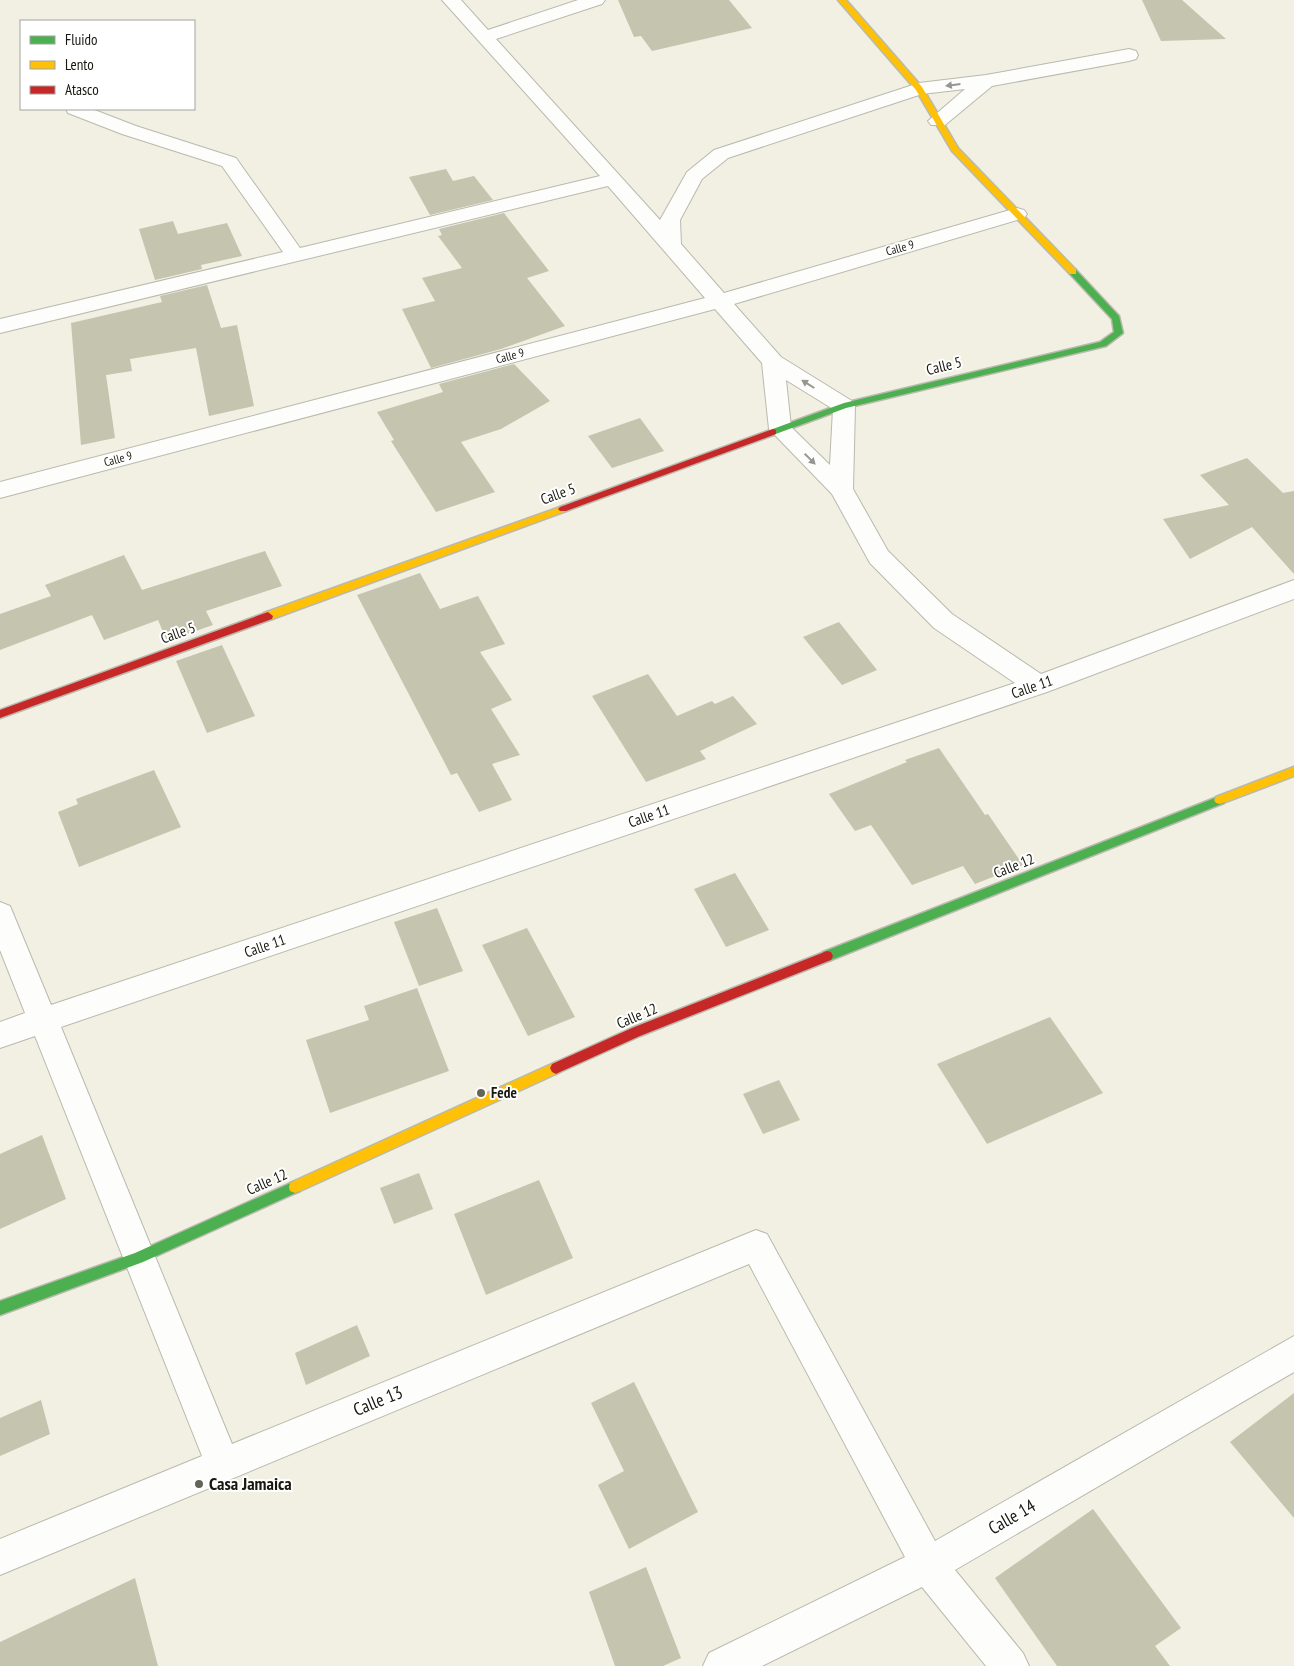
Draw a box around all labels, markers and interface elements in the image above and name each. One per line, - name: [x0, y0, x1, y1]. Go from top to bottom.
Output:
- legend: [20, 20, 195, 110]
- text: Fluido: [65, 30, 97, 49]
- text: Lento: [65, 55, 94, 74]
- text: Atasco: [65, 80, 99, 99]
- one-way arrow: [945, 81, 961, 89]
- street label: Calle 9: [884, 236, 916, 259]
- street label: Calle 9: [494, 345, 526, 366]
- street label: Calle 5: [924, 352, 964, 379]
- one-way arrow: [802, 379, 815, 388]
- street label: Calle 9: [102, 448, 134, 469]
- one-way arrow: [804, 453, 816, 465]
- street label: Calle 5: [538, 478, 578, 509]
- street label: Calle 5: [158, 617, 198, 648]
- street label: Calle 11: [1009, 671, 1055, 702]
- street label: Calle 11: [626, 800, 672, 831]
- street label: Calle 12: [991, 849, 1037, 882]
- street label: Calle 11: [242, 930, 288, 961]
- street label: Calle 12: [614, 998, 660, 1033]
- place label: Fede: [491, 1083, 517, 1102]
- marker: Fede: [475, 1087, 487, 1099]
- street label: Calle 12: [243, 1164, 290, 1199]
- street label: Calle 13: [350, 1380, 406, 1421]
- place label: Casa Jamaica: [209, 1472, 292, 1495]
- marker: Casa Jamaica: [193, 1478, 205, 1490]
- street label: Calle 14: [984, 1494, 1040, 1539]

